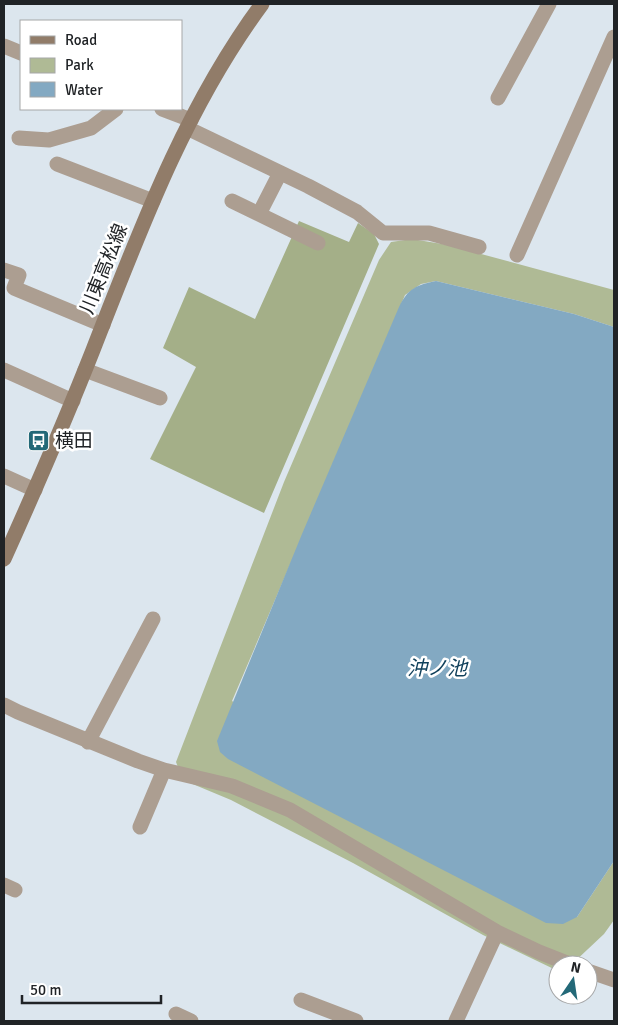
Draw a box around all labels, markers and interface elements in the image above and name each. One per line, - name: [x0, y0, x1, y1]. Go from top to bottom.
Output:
- legend: [20, 20, 182, 110]
- text: Road: [65, 31, 97, 49]
- text: Park: [65, 56, 94, 74]
- text: Water: [65, 81, 103, 99]
- street label: 川東高松線: [75, 220, 133, 318]
- bus stop icon: 横田: [27, 429, 51, 453]
- place label: 横田: [55, 429, 93, 453]
- water label: 沖ノ池: [407, 656, 469, 681]
- north arrow: [548, 955, 598, 1005]
- text: N: [569, 958, 582, 977]
- scale bar: [22, 972, 161, 1004]
- text: 50 m: [30, 981, 61, 999]

